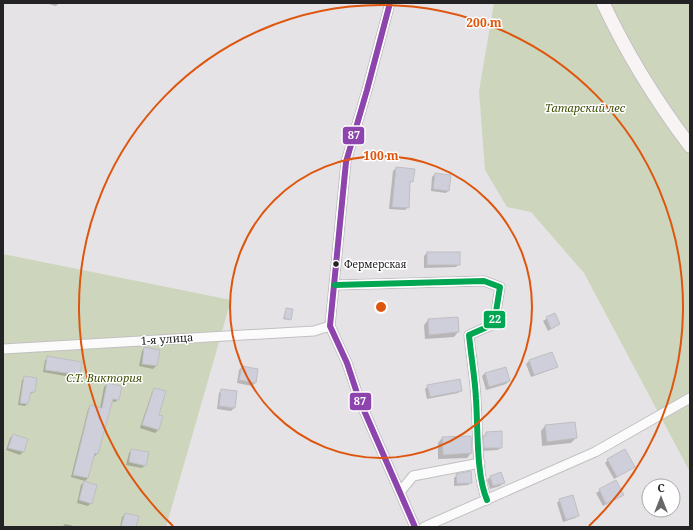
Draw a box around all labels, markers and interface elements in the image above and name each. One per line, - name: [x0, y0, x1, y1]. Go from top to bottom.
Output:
- text: 200 m: [466, 14, 502, 31]
- park label: Татарский лес: [545, 100, 626, 115]
- line badge: 87: [342, 126, 365, 145]
- text: 87: [348, 127, 360, 142]
- text: 100 m: [363, 147, 399, 164]
- place label: Фермерская: [344, 257, 407, 271]
- marker: Фермерская: [331, 259, 341, 269]
- centre of rings: [374, 300, 388, 314]
- line badge: 22: [483, 310, 506, 329]
- text: 22: [489, 311, 501, 326]
- street label: 1-я улица: [140, 329, 194, 348]
- park label: С.Т. Виктория: [66, 370, 143, 385]
- line badge: 87: [349, 392, 372, 411]
- text: 87: [354, 393, 366, 408]
- north arrow: [641, 478, 681, 518]
- text: С: [657, 480, 665, 495]

